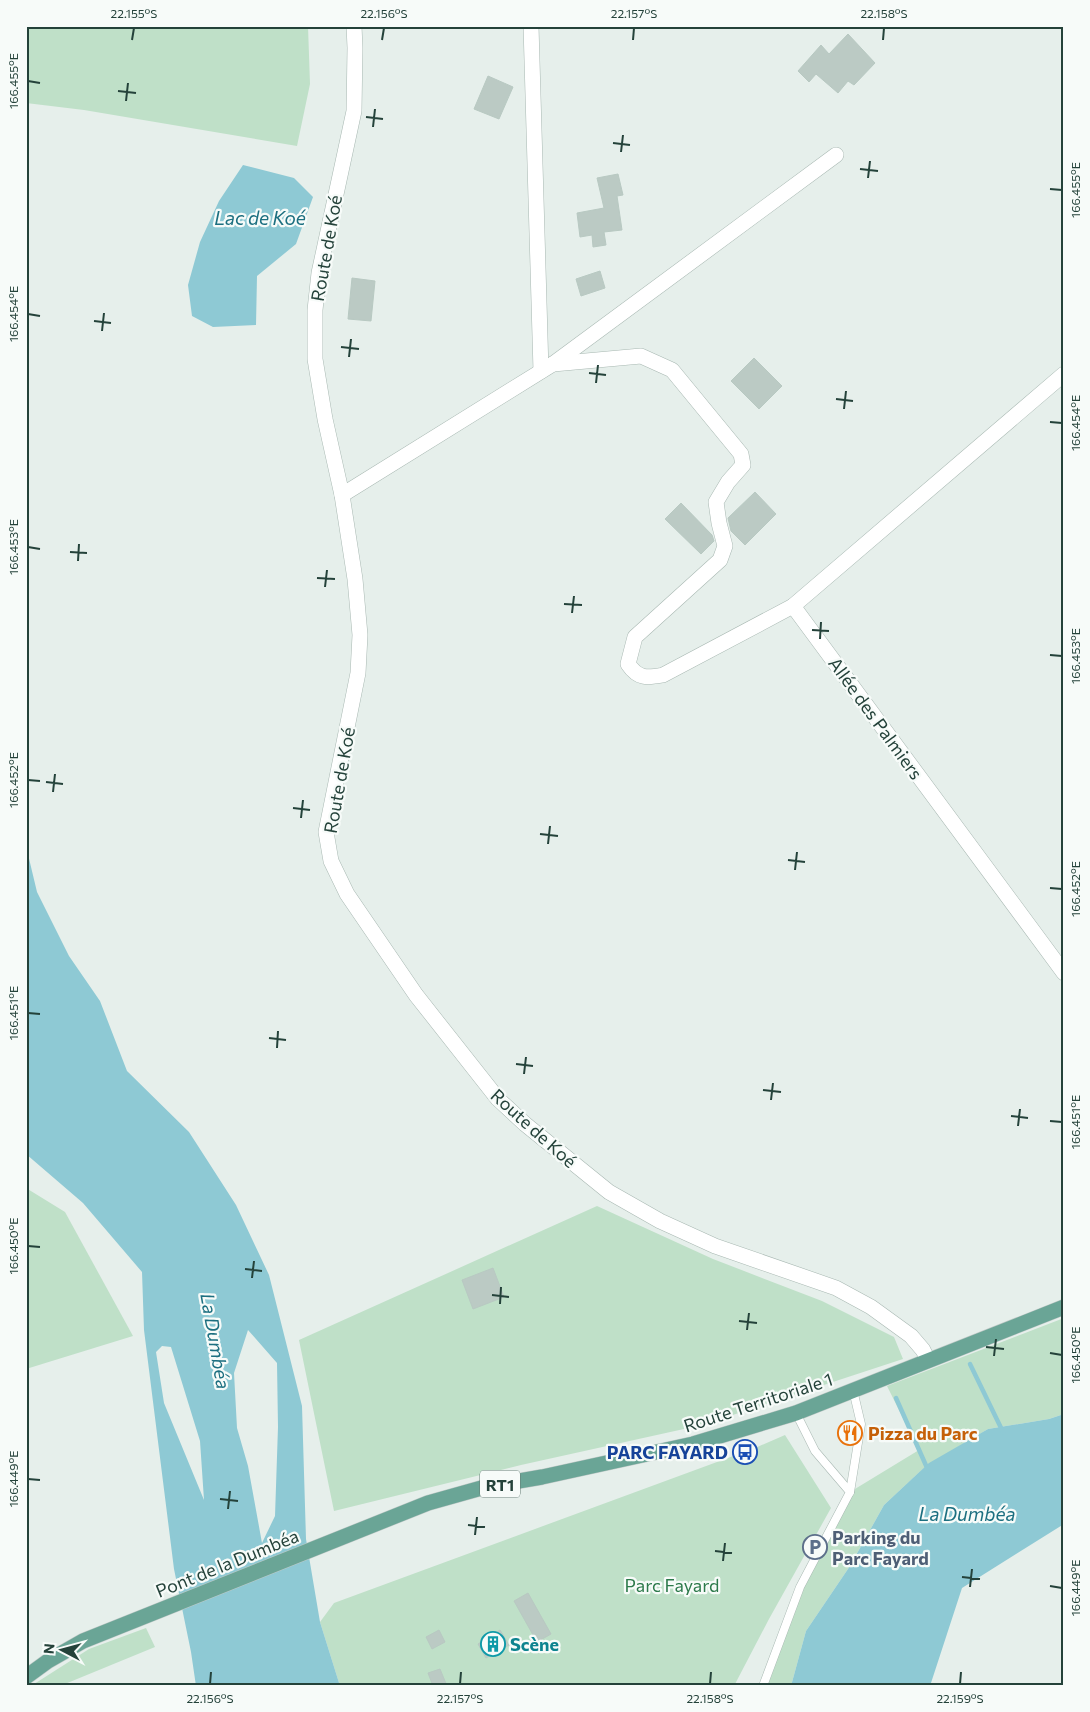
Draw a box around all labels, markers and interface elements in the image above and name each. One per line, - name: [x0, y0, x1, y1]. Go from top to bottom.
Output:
- text: 22.155°S: [111, 6, 157, 20]
- text: 22.156°S: [360, 6, 408, 20]
- text: 22.157°S: [611, 6, 657, 20]
- text: 22.158°S: [860, 6, 908, 20]
- text: 166.455°E: [6, 53, 20, 109]
- text: 166.455°E: [1068, 162, 1082, 218]
- street label: Route de Koé: [306, 193, 346, 303]
- water label: Lac de Koé: [214, 206, 307, 229]
- text: 166.454°E: [6, 286, 20, 342]
- text: 166.454°E: [1068, 395, 1082, 451]
- text: 166.453°E: [6, 519, 20, 575]
- text: 166.453°E: [1068, 628, 1082, 684]
- street label: Allée des Palmiers: [824, 653, 928, 783]
- street label: Route de Koé: [319, 725, 359, 835]
- text: 166.452°E: [6, 752, 20, 808]
- text: 166.452°E: [1068, 861, 1082, 917]
- text: 166.451°E: [6, 986, 20, 1040]
- street label: Route de Koé: [487, 1084, 581, 1172]
- text: 166.451°E: [1068, 1095, 1082, 1149]
- text: 166.450°E: [6, 1218, 20, 1274]
- water label: La Dumbéa: [196, 1291, 236, 1391]
- text: 166.450°E: [1068, 1327, 1082, 1383]
- street label: Route Territoriale 1: [681, 1368, 835, 1436]
- restaurant icon: Pizza du Parc: [837, 1420, 863, 1446]
- place label: Pizza du Parc: [868, 1422, 978, 1444]
- bus stop icon: PARC FAYARD: [732, 1439, 758, 1465]
- place label: PARC FAYARD: [607, 1441, 728, 1463]
- text: 166.449°E: [6, 1451, 20, 1507]
- road number: RT1: [480, 1470, 520, 1498]
- water label: La Dumbéa: [919, 1502, 1015, 1525]
- street label: Pont de la Dumbéa: [152, 1524, 302, 1602]
- place label: Parking du Parc Fayard: [832, 1526, 929, 1569]
- parking icon: Parking du Parc Fayard: [802, 1534, 828, 1560]
- text: 166.449°E: [1068, 1560, 1082, 1616]
- park label: Parc Fayard: [625, 1574, 719, 1596]
- north arrow: [38, 1624, 88, 1674]
- building icon: Scène: [480, 1631, 506, 1657]
- place label: Scène: [510, 1633, 559, 1655]
- text: N: [40, 1642, 58, 1655]
- text: 22.156°S: [186, 1691, 234, 1705]
- text: 22.157°S: [437, 1691, 483, 1705]
- text: 22.158°S: [686, 1691, 734, 1705]
- text: 22.159°S: [936, 1691, 984, 1705]

